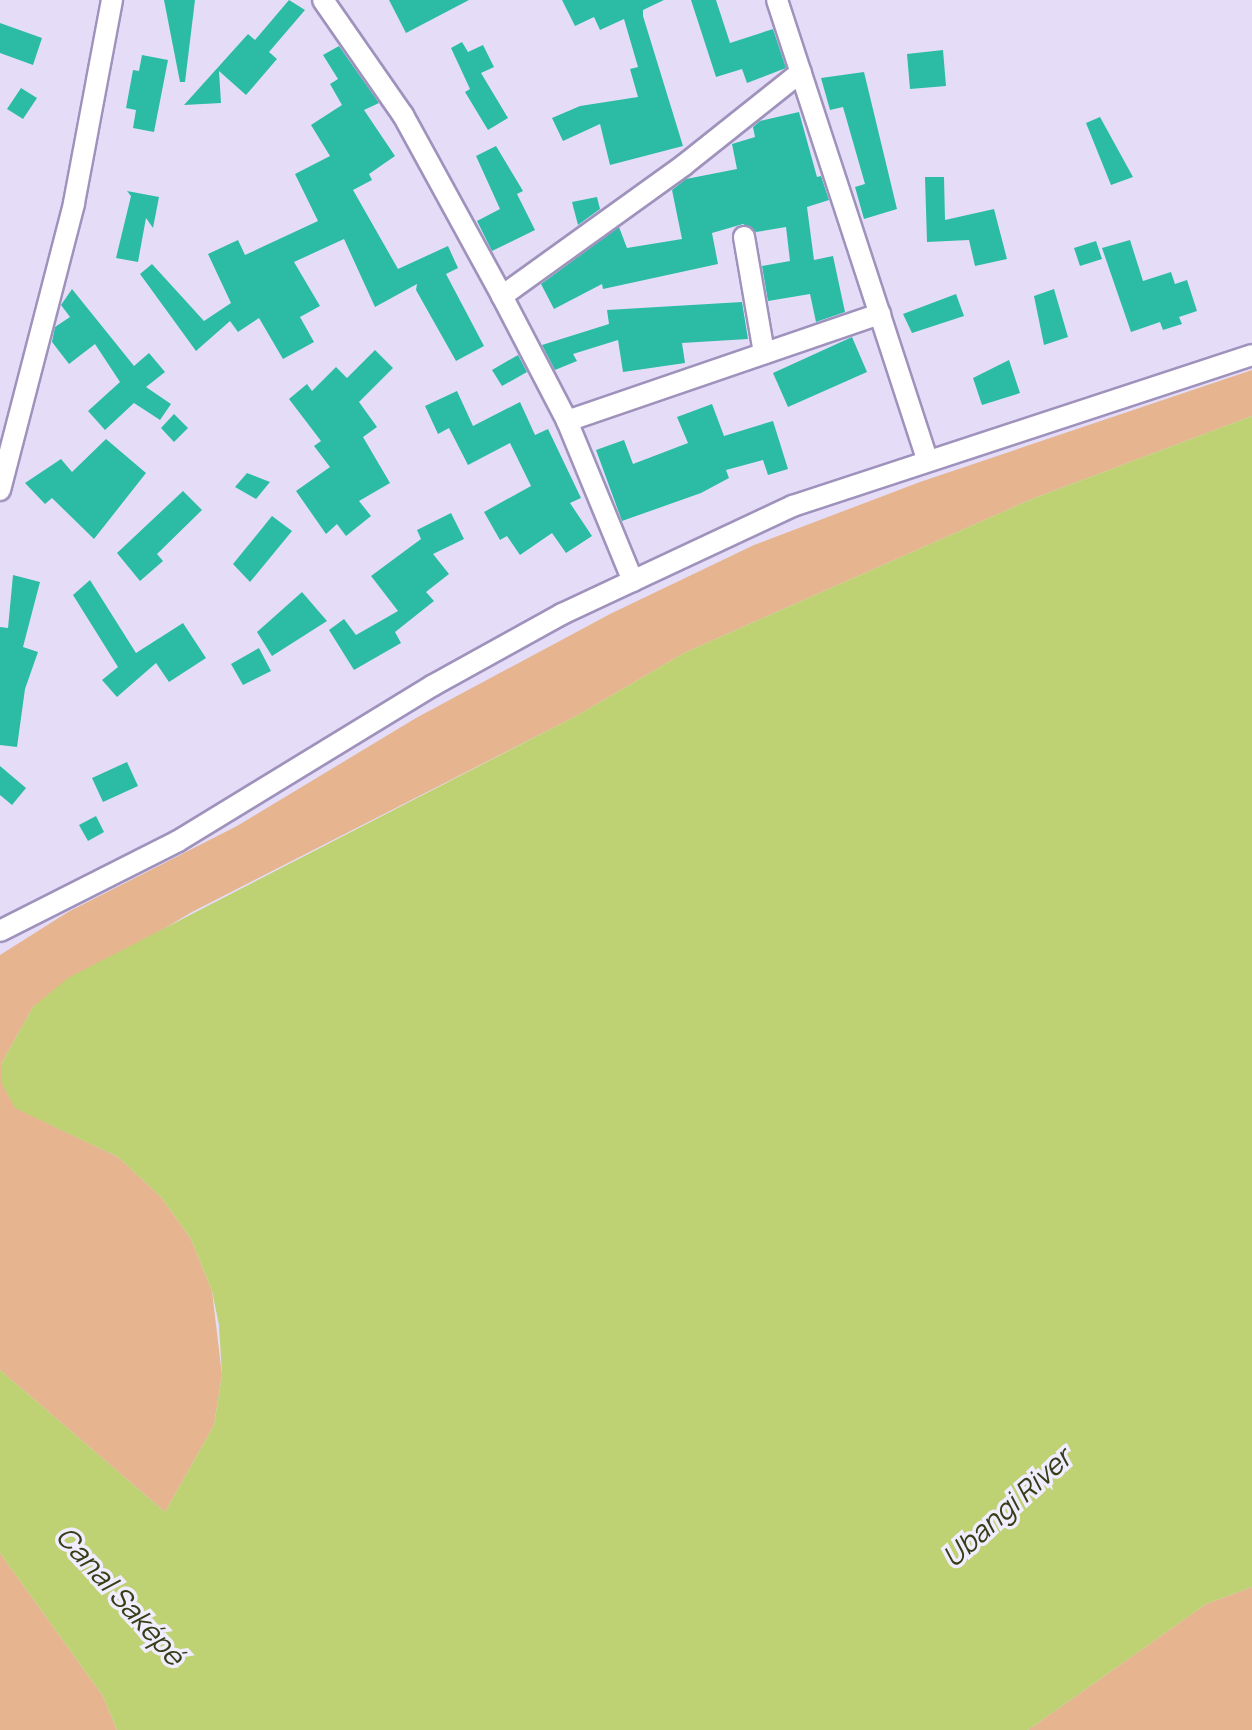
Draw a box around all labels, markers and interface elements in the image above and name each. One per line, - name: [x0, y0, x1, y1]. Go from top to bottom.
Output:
- water label: Ubangi River: [935, 1441, 1077, 1573]
- water label: Canal Saképé: [50, 1519, 192, 1671]

